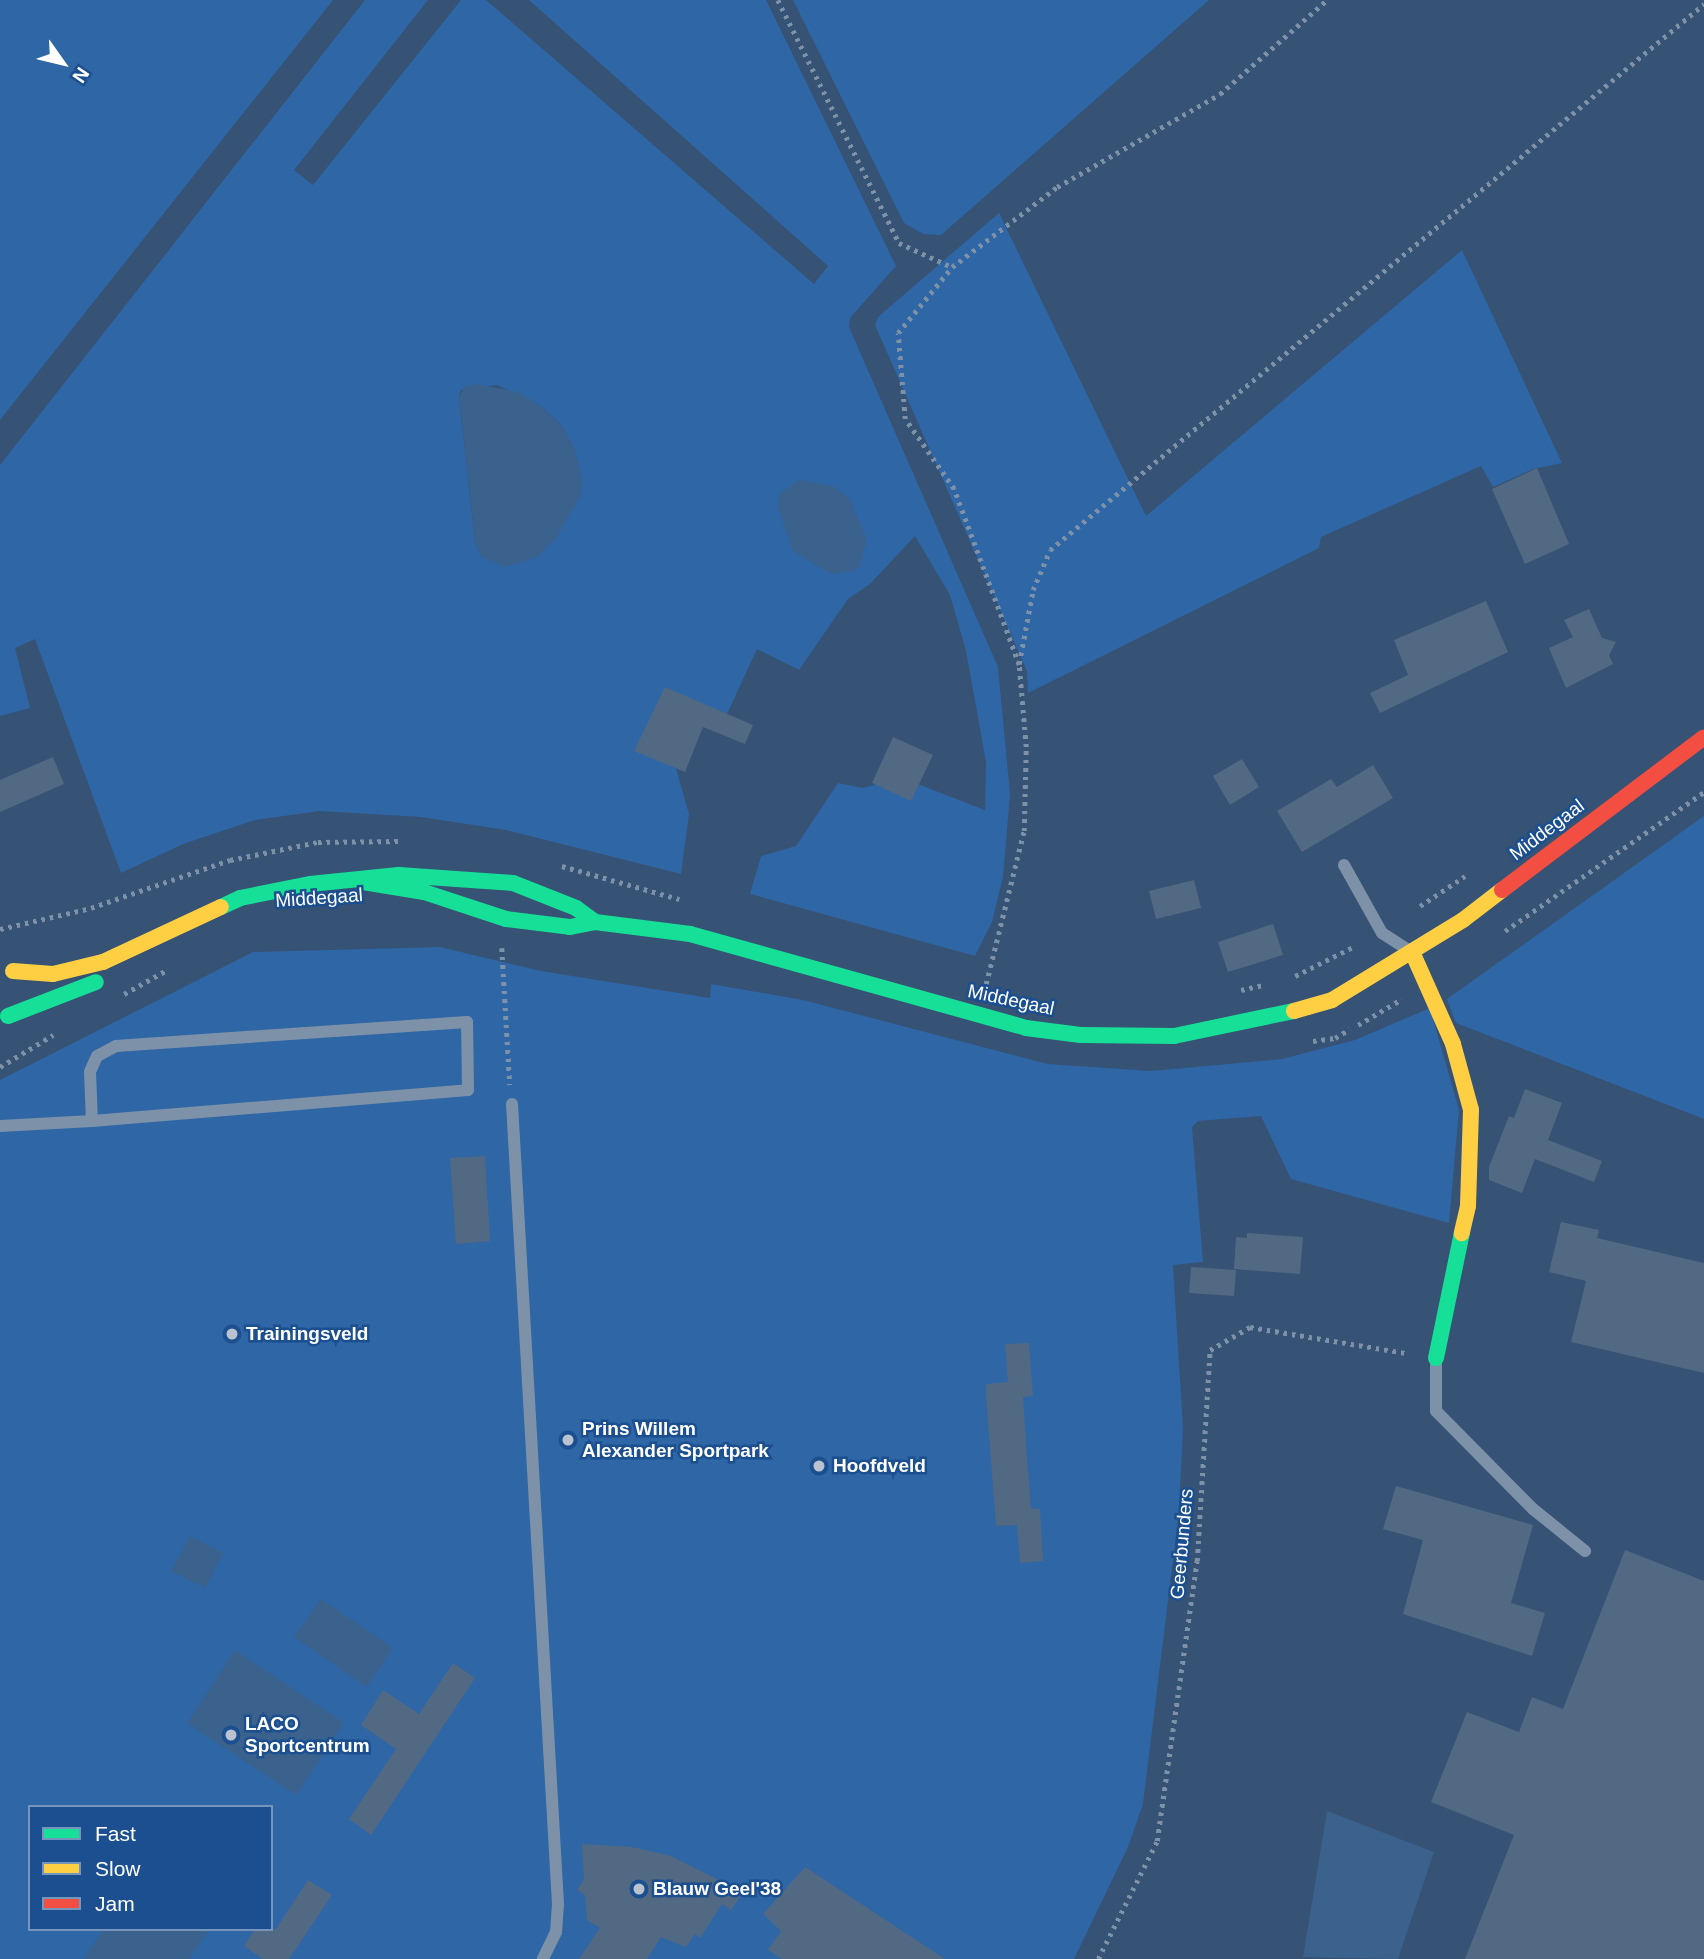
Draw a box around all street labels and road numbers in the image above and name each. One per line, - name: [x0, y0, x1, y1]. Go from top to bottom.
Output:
- street label: Middegaal: [1505, 795, 1589, 865]
- street label: Middegaal: [274, 884, 364, 912]
- street label: Middegaal: [966, 980, 1056, 1020]
- street label: Geerbunders: [1166, 1488, 1198, 1600]

